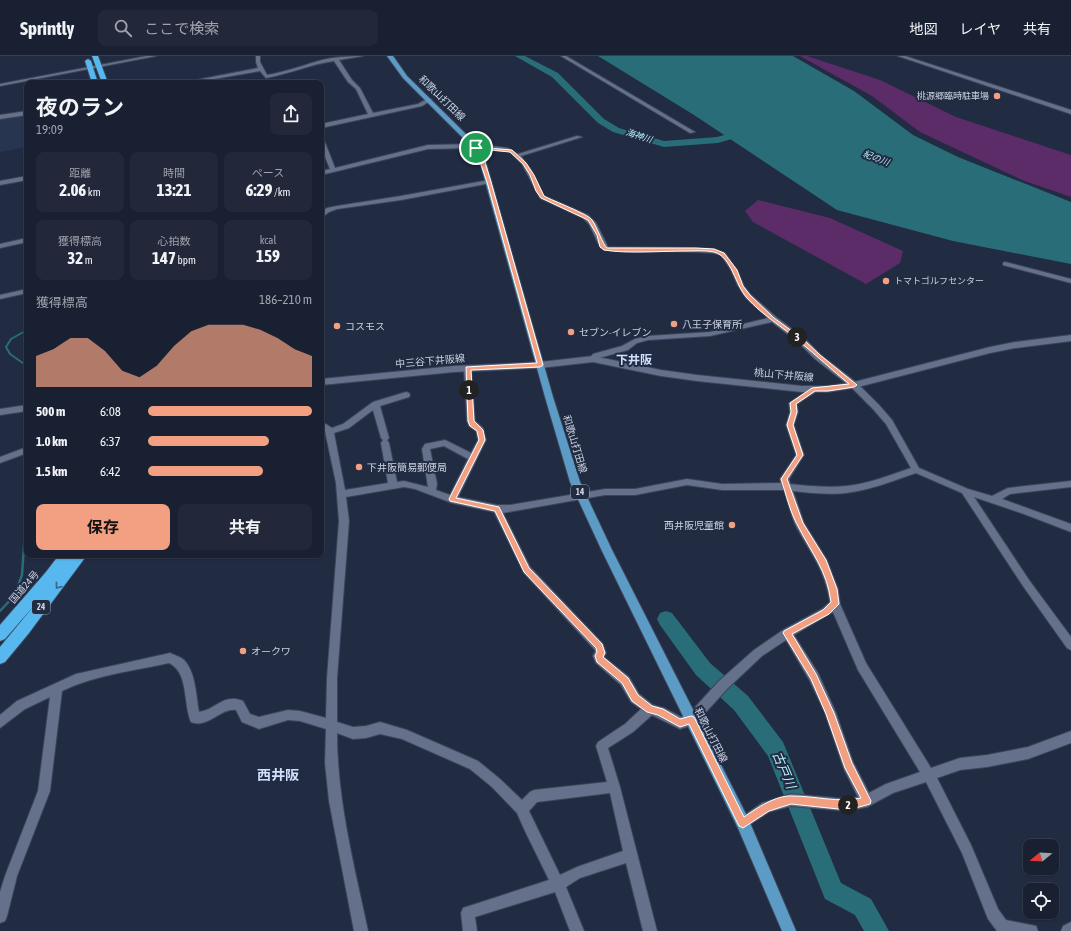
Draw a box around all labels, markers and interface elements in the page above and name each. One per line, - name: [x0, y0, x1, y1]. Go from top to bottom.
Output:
- search box: [98, 10, 378, 46]
- text: Sprintly: [20, 17, 74, 39]
- icon: search: [112, 17, 134, 39]
- text: ここで検索: [144, 20, 219, 37]
- text: 地図: [909, 21, 937, 37]
- text: レイヤ: [959, 21, 1001, 37]
- text: 共有: [1023, 21, 1051, 37]
- street label: 和歌山打田線: [417, 73, 467, 123]
- place label: 桃源郷臨時駐車場: [917, 91, 989, 101]
- marker: 桃源郷臨時駐車場: [992, 91, 1002, 101]
- button: share: [270, 93, 312, 135]
- text: 夜のラン: [36, 94, 124, 120]
- text: 19:09: [36, 122, 63, 137]
- water label: 海神川: [625, 127, 654, 145]
- pin: [459, 131, 493, 165]
- icon: arrive: [465, 137, 487, 159]
- water label: 紀の川: [862, 148, 891, 168]
- text: 距離: [69, 167, 91, 179]
- text: 時間: [163, 167, 185, 179]
- text: ペース: [252, 167, 284, 179]
- text: 2.06: [59, 180, 86, 200]
- text: 13:21: [157, 180, 192, 200]
- text: 6:29: [246, 180, 273, 200]
- text: km: [86, 186, 101, 198]
- text: /km: [273, 186, 291, 198]
- text: kcal: [260, 234, 276, 246]
- text: 獲得標高: [58, 235, 102, 247]
- text: 心拍数: [158, 235, 191, 247]
- text: 159: [256, 246, 280, 266]
- text: 32: [67, 248, 83, 268]
- text: 147: [152, 248, 176, 268]
- text: m: [83, 254, 93, 266]
- text: bpm: [176, 254, 196, 266]
- marker: トマトゴルフセンター: [881, 276, 891, 286]
- place label: トマトゴルフセンター: [894, 276, 984, 286]
- text: 186–210 m: [259, 292, 312, 307]
- text: 獲得標高: [36, 295, 88, 310]
- marker: 八王子保育所: [669, 319, 679, 329]
- place label: 八王子保育所: [682, 319, 742, 330]
- marker: コスモス: [332, 321, 342, 331]
- place label: コスモス: [345, 321, 385, 332]
- marker: セブン-イレブン: [566, 327, 576, 337]
- place label: セブン-イレブン: [579, 327, 652, 338]
- pin: 3: [787, 327, 807, 347]
- text: 3: [794, 331, 800, 343]
- street label: 中三谷下井阪線: [395, 352, 465, 370]
- district label: 下井阪: [616, 353, 652, 367]
- street label: 桃山下井阪線: [754, 367, 814, 383]
- pin: 1: [459, 380, 479, 400]
- text: 1: [466, 384, 472, 396]
- text: 500 m: [36, 404, 65, 419]
- text: 6:08: [100, 404, 121, 419]
- street label: 和歌山打田線: [561, 414, 589, 474]
- text: 1.0 km: [36, 434, 67, 449]
- text: 6:37: [100, 434, 121, 449]
- marker: 下井阪簡易郵便局: [354, 462, 364, 472]
- place label: 下井阪簡易郵便局: [367, 462, 447, 473]
- text: 1.5 km: [36, 464, 67, 479]
- text: 6:42: [100, 464, 121, 479]
- road number: 14: [571, 485, 589, 499]
- button: 保存: [36, 504, 170, 550]
- button: 共有: [178, 504, 312, 550]
- place label: 西井阪児童館: [664, 520, 724, 531]
- marker: 西井阪児童館: [727, 520, 737, 530]
- street label: 国道24号: [7, 568, 41, 606]
- one-way arrow: [55, 582, 62, 589]
- road number: 24: [32, 600, 50, 614]
- marker: オークワ: [238, 646, 248, 656]
- place label: オークワ: [251, 646, 291, 657]
- street label: 和歌山打田線: [692, 706, 730, 764]
- water label: 古戸川: [769, 749, 799, 793]
- district label: 西井阪: [257, 767, 299, 783]
- pin: 2: [838, 795, 858, 815]
- text: 2: [845, 799, 851, 811]
- north arrow: [1023, 839, 1059, 875]
- map controls: [1023, 839, 1059, 919]
- button: locate: [1023, 883, 1059, 919]

